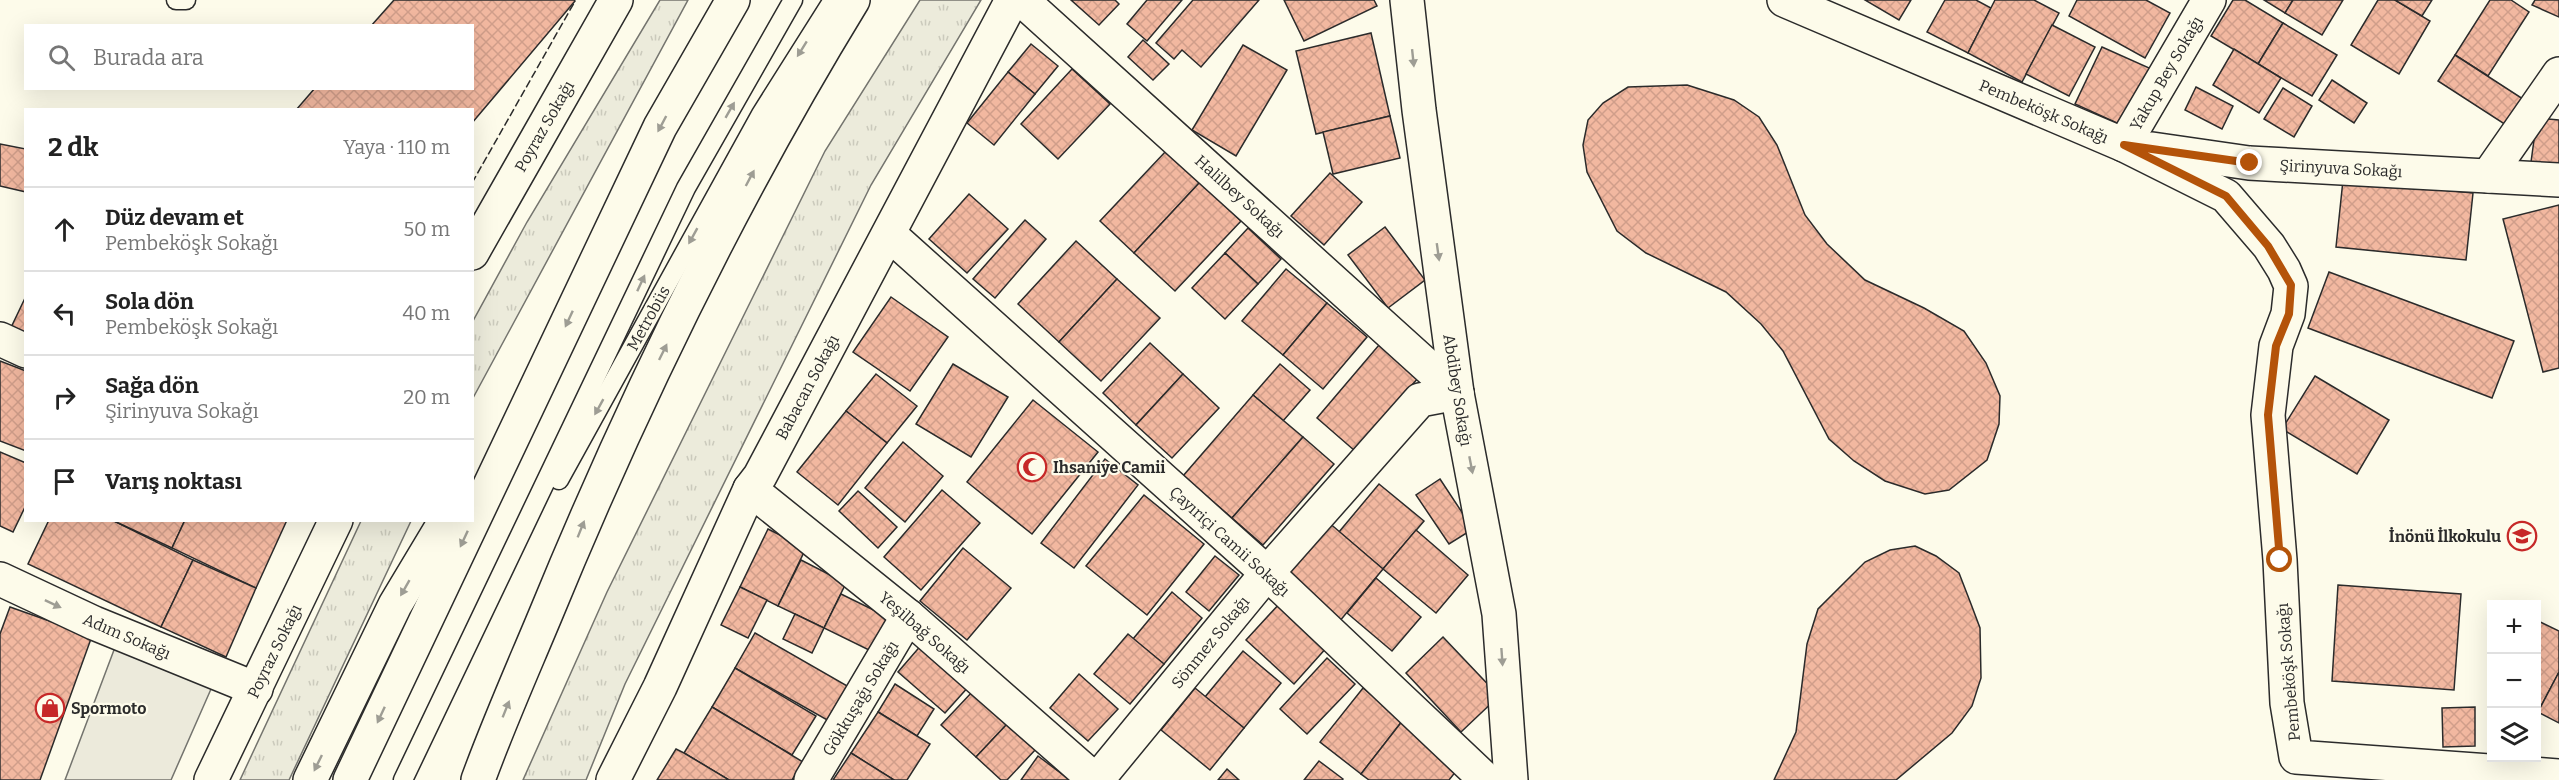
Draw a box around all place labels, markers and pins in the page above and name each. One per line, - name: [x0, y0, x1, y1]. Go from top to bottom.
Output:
- mosque icon: Ihsaniye Camii: [1016, 451, 1048, 483]
- place label: Ihsaniye Camii: [1053, 458, 1165, 477]
- school or university icon: İnönü İlkokulu: [2506, 520, 2538, 552]
- place label: İnönü İlkokulu: [2389, 527, 2501, 546]
- shop icon: Spormoto: [34, 692, 66, 724]
- place label: Spormoto: [71, 699, 146, 718]

